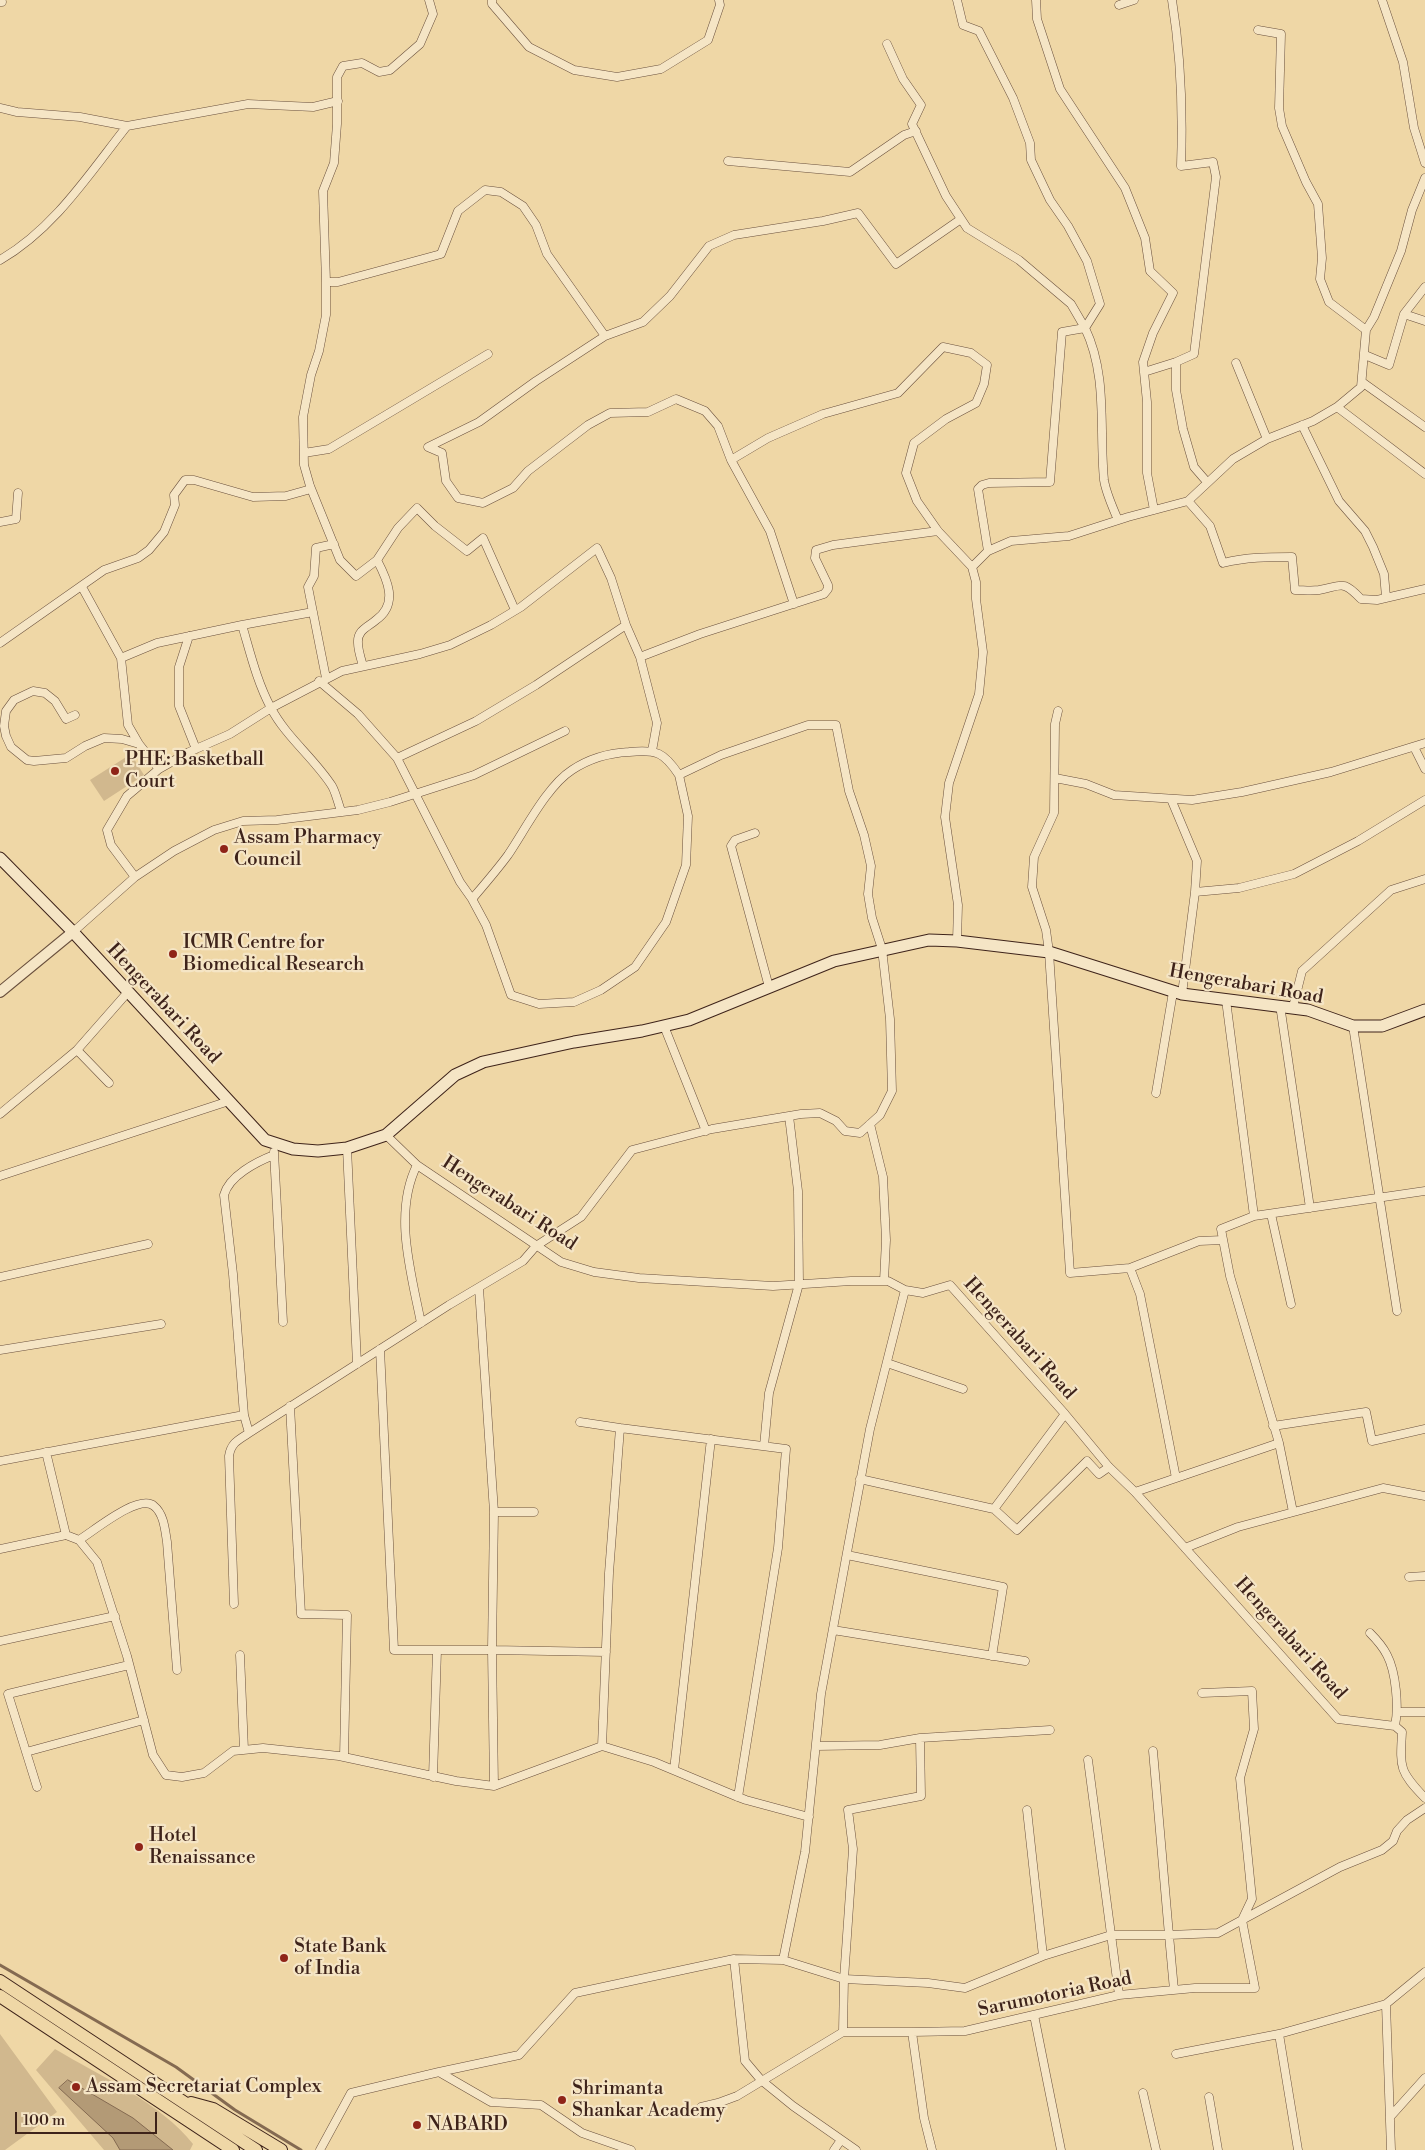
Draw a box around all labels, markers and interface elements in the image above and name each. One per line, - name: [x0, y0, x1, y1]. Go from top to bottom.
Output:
- place label: PHE: Basketball Court: [125, 749, 264, 793]
- marker: PHE: Basketball Court: [109, 765, 121, 777]
- place label: Assam Pharmacy Council: [234, 827, 381, 871]
- marker: Assam Pharmacy Council: [218, 843, 230, 855]
- place label: ICMR Centre for Biomedical Research: [183, 932, 364, 976]
- street label: Hengerabari Road: [101, 939, 225, 1069]
- marker: ICMR Centre for Biomedical Research: [167, 948, 179, 960]
- street label: Hengerabari Road: [1167, 960, 1325, 1010]
- street label: Hengerabari Road: [437, 1152, 581, 1256]
- street label: Hengerabari Road: [958, 1273, 1080, 1405]
- street label: Hengerabari Road: [1229, 1573, 1351, 1705]
- place label: Hotel Renaissance: [149, 1825, 256, 1869]
- marker: Hotel Renaissance: [133, 1841, 145, 1853]
- place label: State Bank of India: [294, 1936, 386, 1980]
- marker: State Bank of India: [278, 1952, 290, 1964]
- street label: Sarumotoria Road: [976, 1968, 1134, 2022]
- place label: Assam Secretariat Complex: [86, 2076, 321, 2098]
- place label: Shrimanta Shankar Academy: [572, 2078, 725, 2122]
- marker: Assam Secretariat Complex: [70, 2081, 82, 2093]
- marker: Shrimanta Shankar Academy: [556, 2094, 568, 2106]
- scale bar: [18, 2102, 160, 2134]
- text: 100 m: [23, 2111, 65, 2130]
- place label: NABARD: [427, 2114, 508, 2136]
- marker: NABARD: [411, 2119, 423, 2131]

